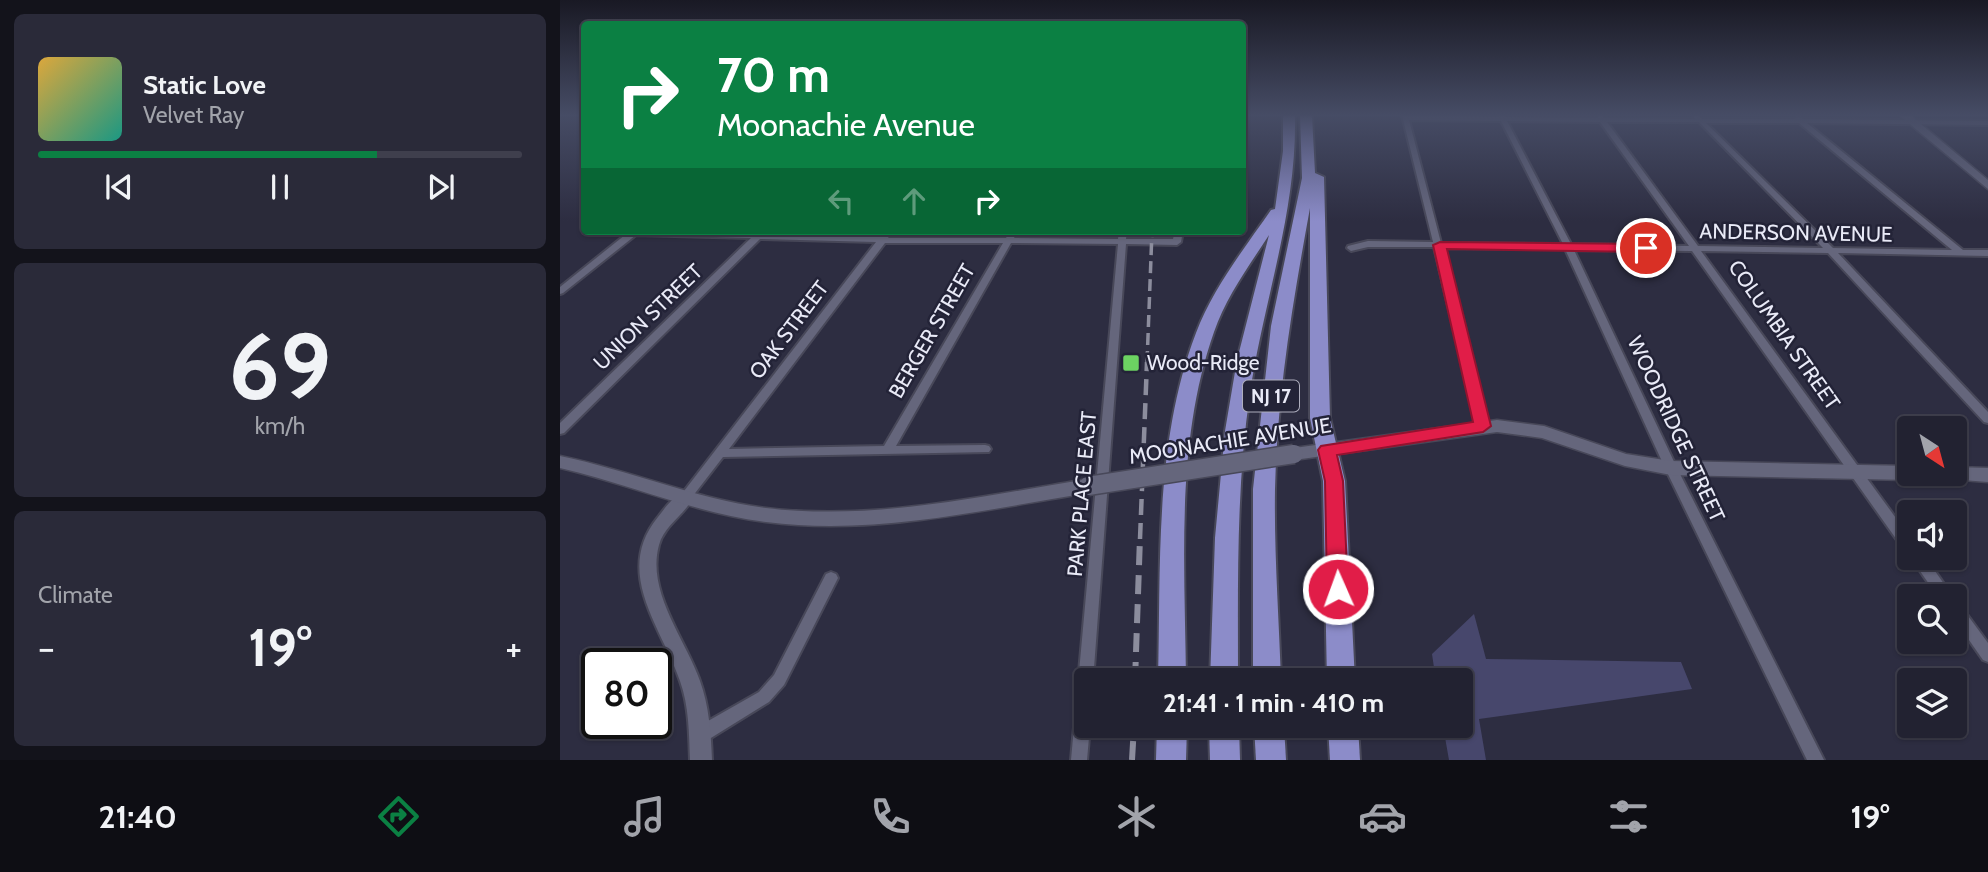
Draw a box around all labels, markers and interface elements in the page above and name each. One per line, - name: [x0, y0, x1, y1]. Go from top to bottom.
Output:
- text: 70 m: [717, 45, 830, 104]
- icon: right: [602, 49, 693, 140]
- text: Static Love: [143, 69, 266, 101]
- text: Velvet Ray: [143, 101, 244, 129]
- text: Moonachie Avenue: [717, 105, 975, 144]
- icon: previous: [100, 168, 138, 206]
- icon: pause: [261, 168, 299, 206]
- icon: next: [422, 168, 460, 206]
- icon: left: [822, 182, 860, 220]
- icon: ahead: [895, 182, 933, 220]
- icon: right: [968, 182, 1006, 220]
- pin: [1616, 218, 1676, 278]
- street label: ANDERSON AVENUE: [1699, 218, 1893, 247]
- icon: arrive: [1627, 229, 1665, 267]
- street label: COLUMBIA STREET: [1723, 255, 1845, 414]
- street label: UNION STREET: [588, 258, 707, 375]
- street label: BERGER STREET: [883, 259, 980, 402]
- street label: OAK STREET: [744, 276, 834, 384]
- text: 69: [229, 311, 331, 422]
- street label: WOODRIDGE STREET: [1623, 332, 1730, 525]
- place label: Wood-Ridge: [1147, 350, 1260, 375]
- marker: Wood-Ridge: [1121, 353, 1141, 373]
- road number: NJ 17: [1243, 380, 1299, 412]
- street label: PARK PLACE EAST: [1062, 410, 1101, 578]
- text: km/h: [255, 412, 305, 440]
- street label: MOONACHIE AVENUE: [1127, 412, 1333, 469]
- north arrow: [1897, 416, 1967, 486]
- map controls: [1897, 416, 1967, 738]
- button: sound: [1897, 500, 1967, 570]
- position arrow: [1301, 552, 1375, 626]
- text: Climate: [38, 581, 113, 609]
- button: search: [1897, 584, 1967, 654]
- text: 19°: [248, 616, 312, 679]
- text: −: [38, 624, 55, 671]
- text: +: [505, 624, 522, 671]
- speed limit sign: 80: [581, 648, 672, 739]
- button: layers: [1897, 668, 1967, 738]
- text: 21:41 · 1 min · 410 m: [1163, 687, 1384, 719]
- icon: directions: [374, 792, 423, 841]
- icon: music: [620, 792, 669, 841]
- icon: phone: [866, 792, 915, 841]
- icon: climate: [1112, 792, 1161, 841]
- icon: car: [1358, 792, 1407, 841]
- icon: filters: [1604, 792, 1653, 841]
- text: 21:40: [99, 797, 177, 836]
- text: 19°: [1850, 797, 1889, 836]

